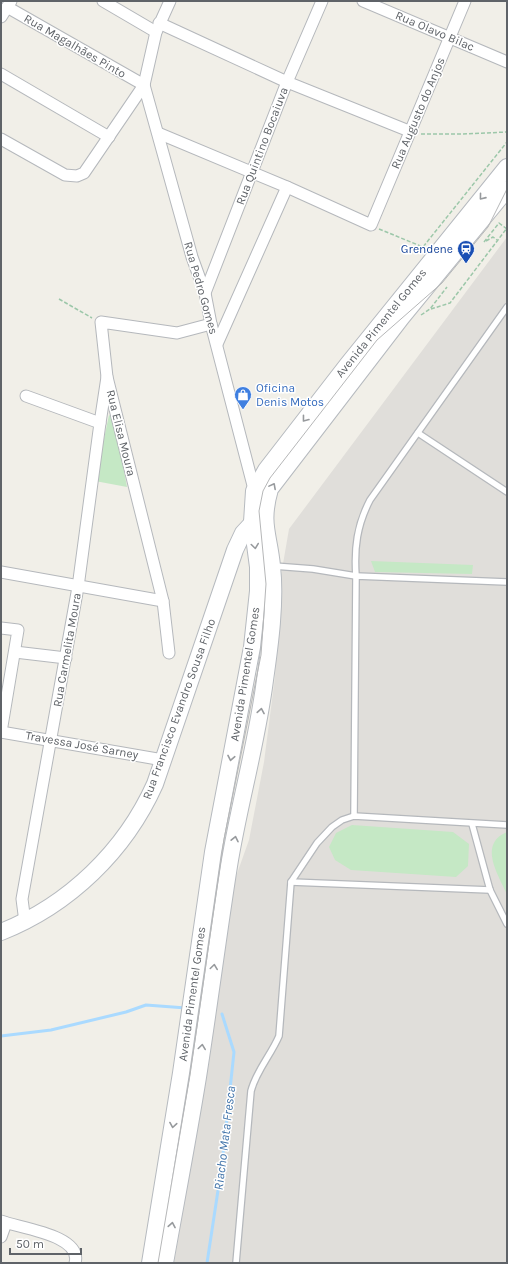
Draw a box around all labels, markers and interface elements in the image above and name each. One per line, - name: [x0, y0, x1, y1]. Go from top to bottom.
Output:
- street label: Rua Olavo Bilac: [393, 8, 477, 54]
- street label: Rua Magalhães Pinto: [22, 11, 128, 81]
- street label: Rua Augusto do Anjos: [388, 55, 448, 171]
- street label: Rua Quintino Bocaiuva: [233, 85, 291, 207]
- one-way arrow: [480, 193, 487, 200]
- station icon: Grendene: [456, 239, 476, 264]
- street label: Rua Pedro Gomes: [181, 240, 221, 336]
- place label: Grendene: [401, 242, 453, 256]
- street label: Avenida Pimentel Gomes: [333, 266, 429, 380]
- place label: Oficina Denis Motos: [256, 381, 324, 409]
- shop icon: Oficina Denis Motos: [233, 385, 253, 410]
- street label: Rua Elisa Moura: [104, 388, 138, 478]
- one-way arrow: [303, 415, 310, 422]
- one-way arrow: [268, 483, 275, 490]
- one-way arrow: [250, 543, 259, 549]
- street label: Rua Carmelita Moura: [50, 592, 84, 708]
- street label: Avenida Pimentel Gomes: [227, 606, 263, 742]
- street label: Rua Francisco Evandro Sousa Filho: [140, 617, 218, 801]
- one-way arrow: [256, 708, 264, 714]
- street label: Travessa José Sarney: [25, 728, 140, 762]
- one-way arrow: [227, 755, 235, 761]
- one-way arrow: [230, 835, 238, 842]
- street label: Avenida Pimentel Gomes: [176, 926, 208, 1062]
- one-way arrow: [209, 964, 218, 970]
- one-way arrow: [197, 1044, 206, 1050]
- water label: Riacho Mata Fresca: [211, 1085, 238, 1191]
- one-way arrow: [169, 1122, 178, 1128]
- one-way arrow: [167, 1221, 176, 1228]
- scale bar: [10, 1230, 81, 1256]
- text: 50 m: [16, 1237, 44, 1251]

